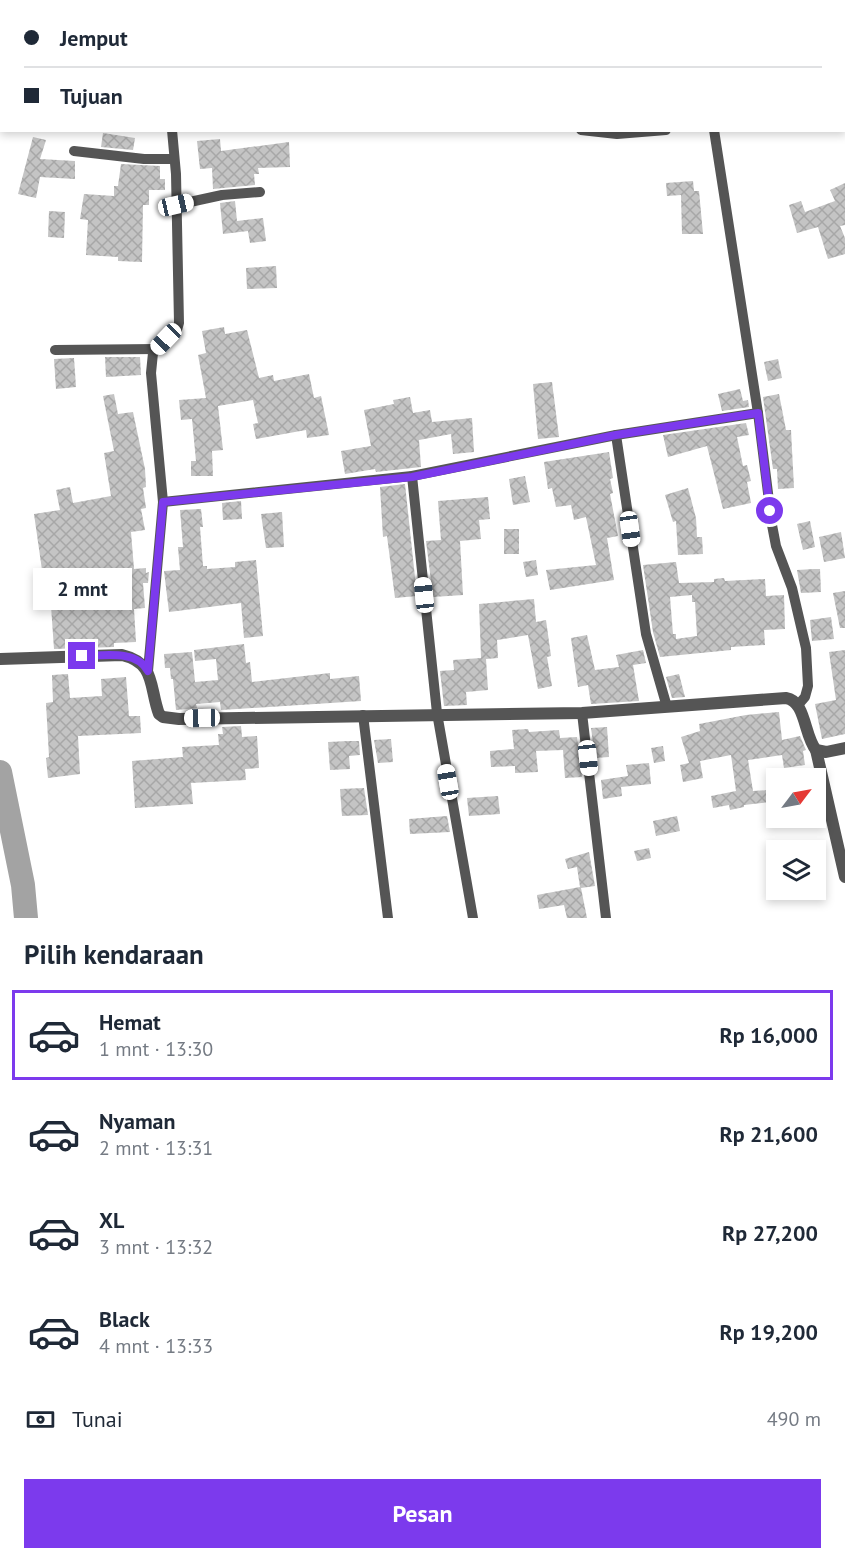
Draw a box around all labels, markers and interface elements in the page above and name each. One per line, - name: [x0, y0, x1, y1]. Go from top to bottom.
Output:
- text: Jemput: [60, 24, 128, 52]
- text: Tujuan: [60, 82, 123, 110]
- car: [156, 192, 196, 218]
- car: [147, 320, 185, 358]
- route start: [756, 497, 783, 524]
- car: [619, 510, 641, 548]
- callout: 2 mnt: [32, 569, 132, 611]
- text: 2 mnt: [57, 576, 108, 602]
- car: [413, 576, 435, 614]
- route end: [68, 642, 95, 669]
- car: [184, 709, 220, 727]
- car: [577, 739, 599, 777]
- car: [436, 763, 460, 801]
- north arrow: [766, 768, 826, 828]
- map controls: [766, 768, 826, 900]
- button: layers: [766, 840, 826, 900]
- text: Pilih kendaraan: [24, 937, 204, 971]
- icon: car: [27, 1008, 81, 1062]
- text: Hemat: [99, 1008, 161, 1036]
- text: Rp 16,000: [719, 1021, 818, 1049]
- text: 1 mnt · 13:30: [99, 1036, 213, 1062]
- icon: car: [27, 1107, 81, 1161]
- text: Nyaman: [99, 1107, 176, 1135]
- text: Rp 21,600: [719, 1120, 818, 1148]
- text: 2 mnt · 13:31: [99, 1135, 213, 1161]
- icon: car: [27, 1206, 81, 1260]
- text: XL: [99, 1206, 124, 1234]
- text: Rp 27,200: [722, 1219, 818, 1247]
- text: 3 mnt · 13:32: [99, 1234, 213, 1260]
- icon: car: [27, 1305, 81, 1359]
- text: Black: [99, 1305, 150, 1333]
- text: Rp 19,200: [719, 1318, 818, 1346]
- text: 4 mnt · 13:33: [99, 1333, 213, 1359]
- icon: cash: [24, 1403, 57, 1436]
- text: Tunai: [72, 1405, 123, 1433]
- text: 490 m: [767, 1406, 821, 1432]
- button: Pesan: [24, 1479, 821, 1548]

